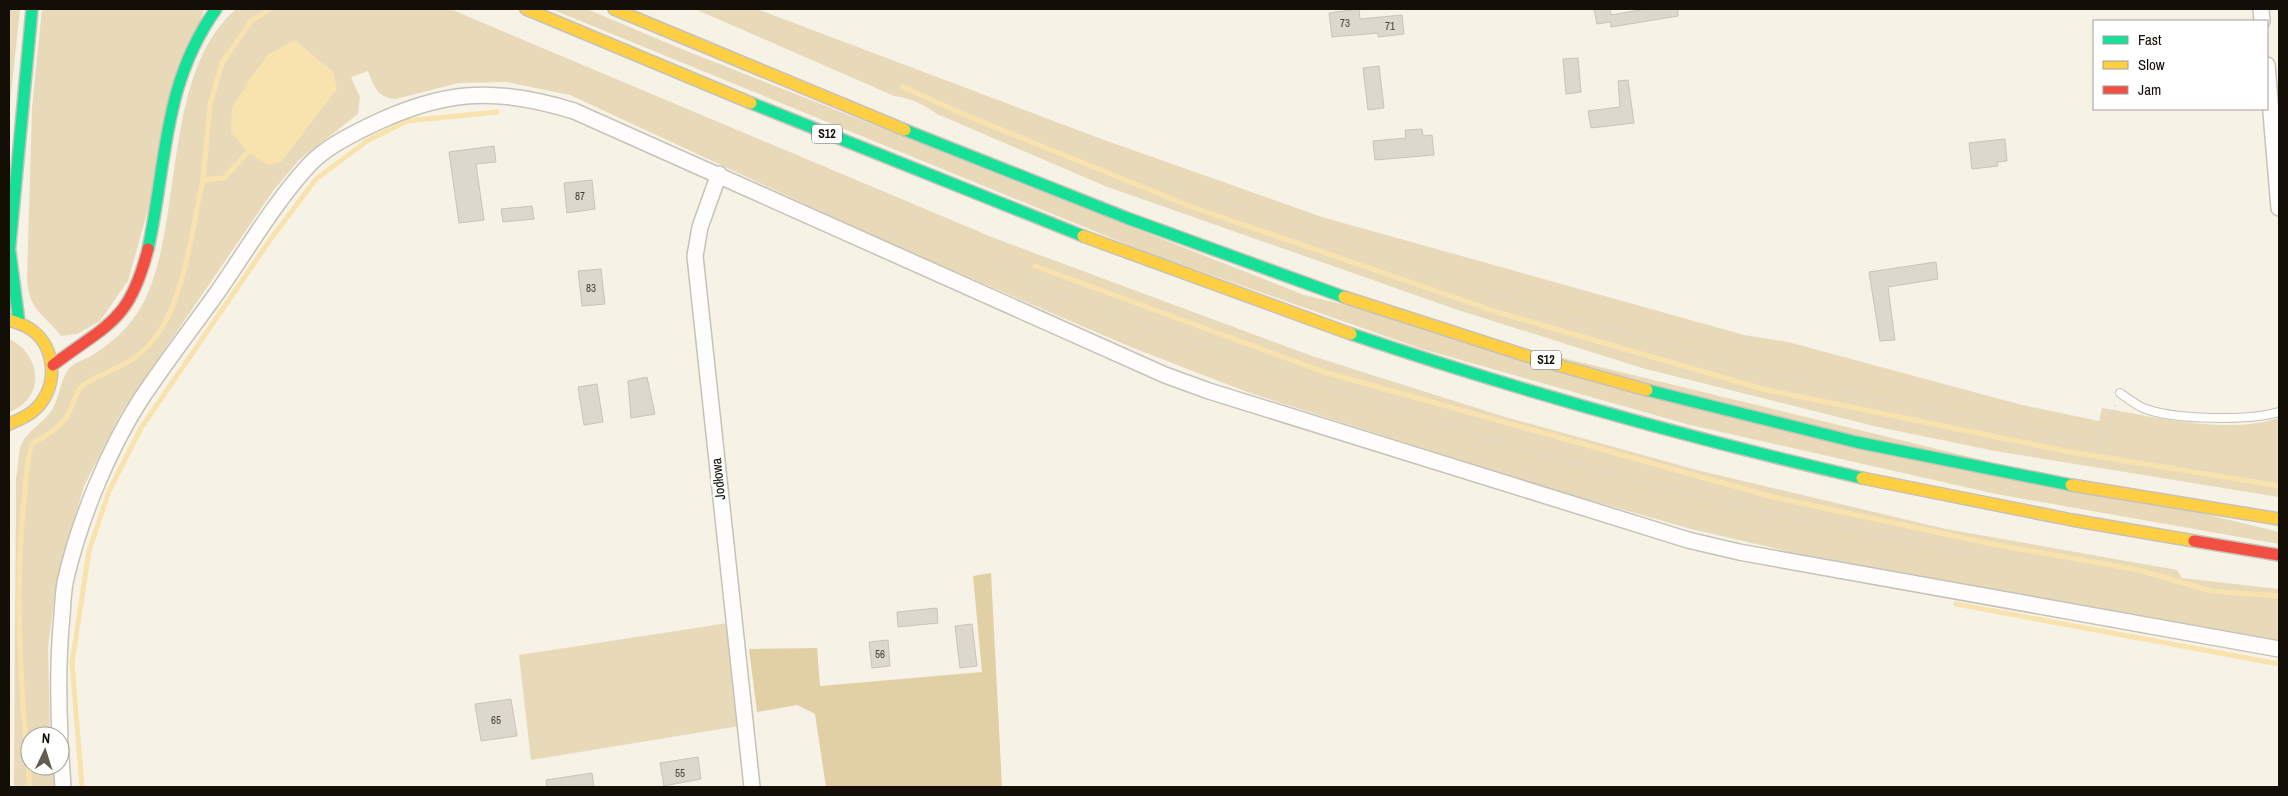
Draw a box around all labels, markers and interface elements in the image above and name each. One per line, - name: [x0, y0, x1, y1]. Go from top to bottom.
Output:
- house number: 73: [1340, 16, 1350, 30]
- house number: 71: [1385, 19, 1395, 33]
- legend: [2093, 20, 2268, 110]
- text: Fast: [2138, 29, 2162, 50]
- text: Slow: [2138, 54, 2165, 75]
- text: Jam: [2138, 79, 2161, 100]
- road number: S12: [812, 125, 842, 144]
- house number: 87: [575, 189, 585, 203]
- house number: 83: [586, 281, 596, 295]
- road number: S12: [1531, 350, 1561, 370]
- street label: Jodłowa: [707, 457, 729, 501]
- house number: 56: [875, 647, 885, 661]
- house number: 65: [491, 713, 501, 727]
- north arrow: [20, 726, 70, 776]
- text: N: [41, 729, 51, 747]
- house number: 55: [675, 766, 685, 780]

